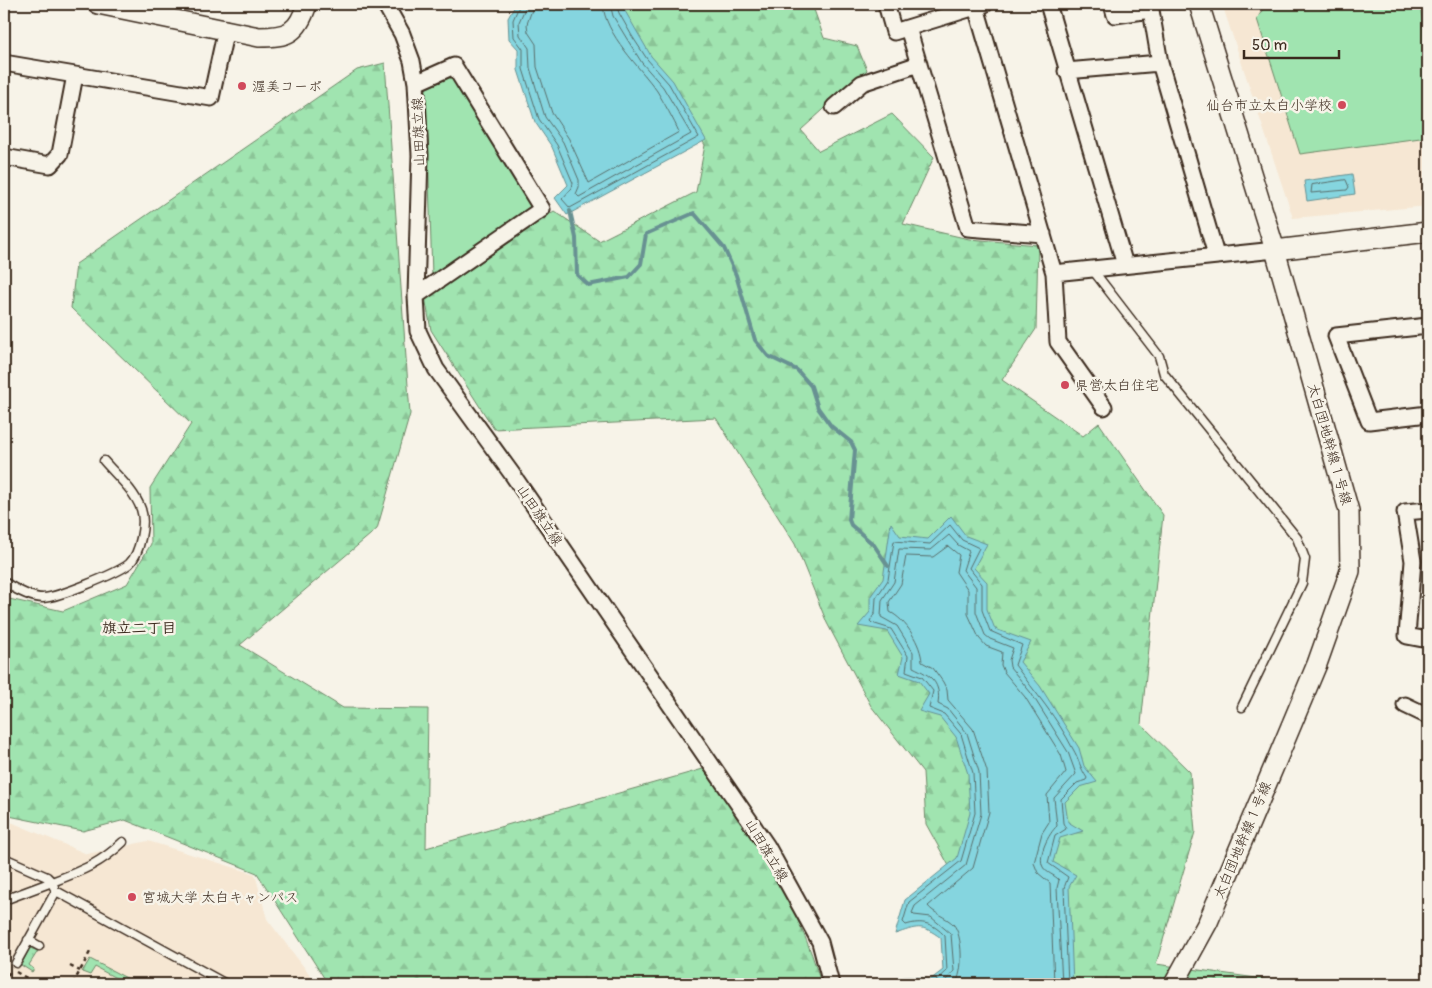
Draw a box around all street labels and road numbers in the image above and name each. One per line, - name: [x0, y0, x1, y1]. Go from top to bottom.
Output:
- street label: 山田旗立線: [409, 97, 428, 167]
- street label: 太白団地幹線１号線: [1304, 381, 1355, 507]
- street label: 山田旗立線: [513, 482, 566, 549]
- street label: 太白団地幹線１号線: [1210, 779, 1275, 902]
- street label: 山田旗立線: [741, 816, 792, 885]

